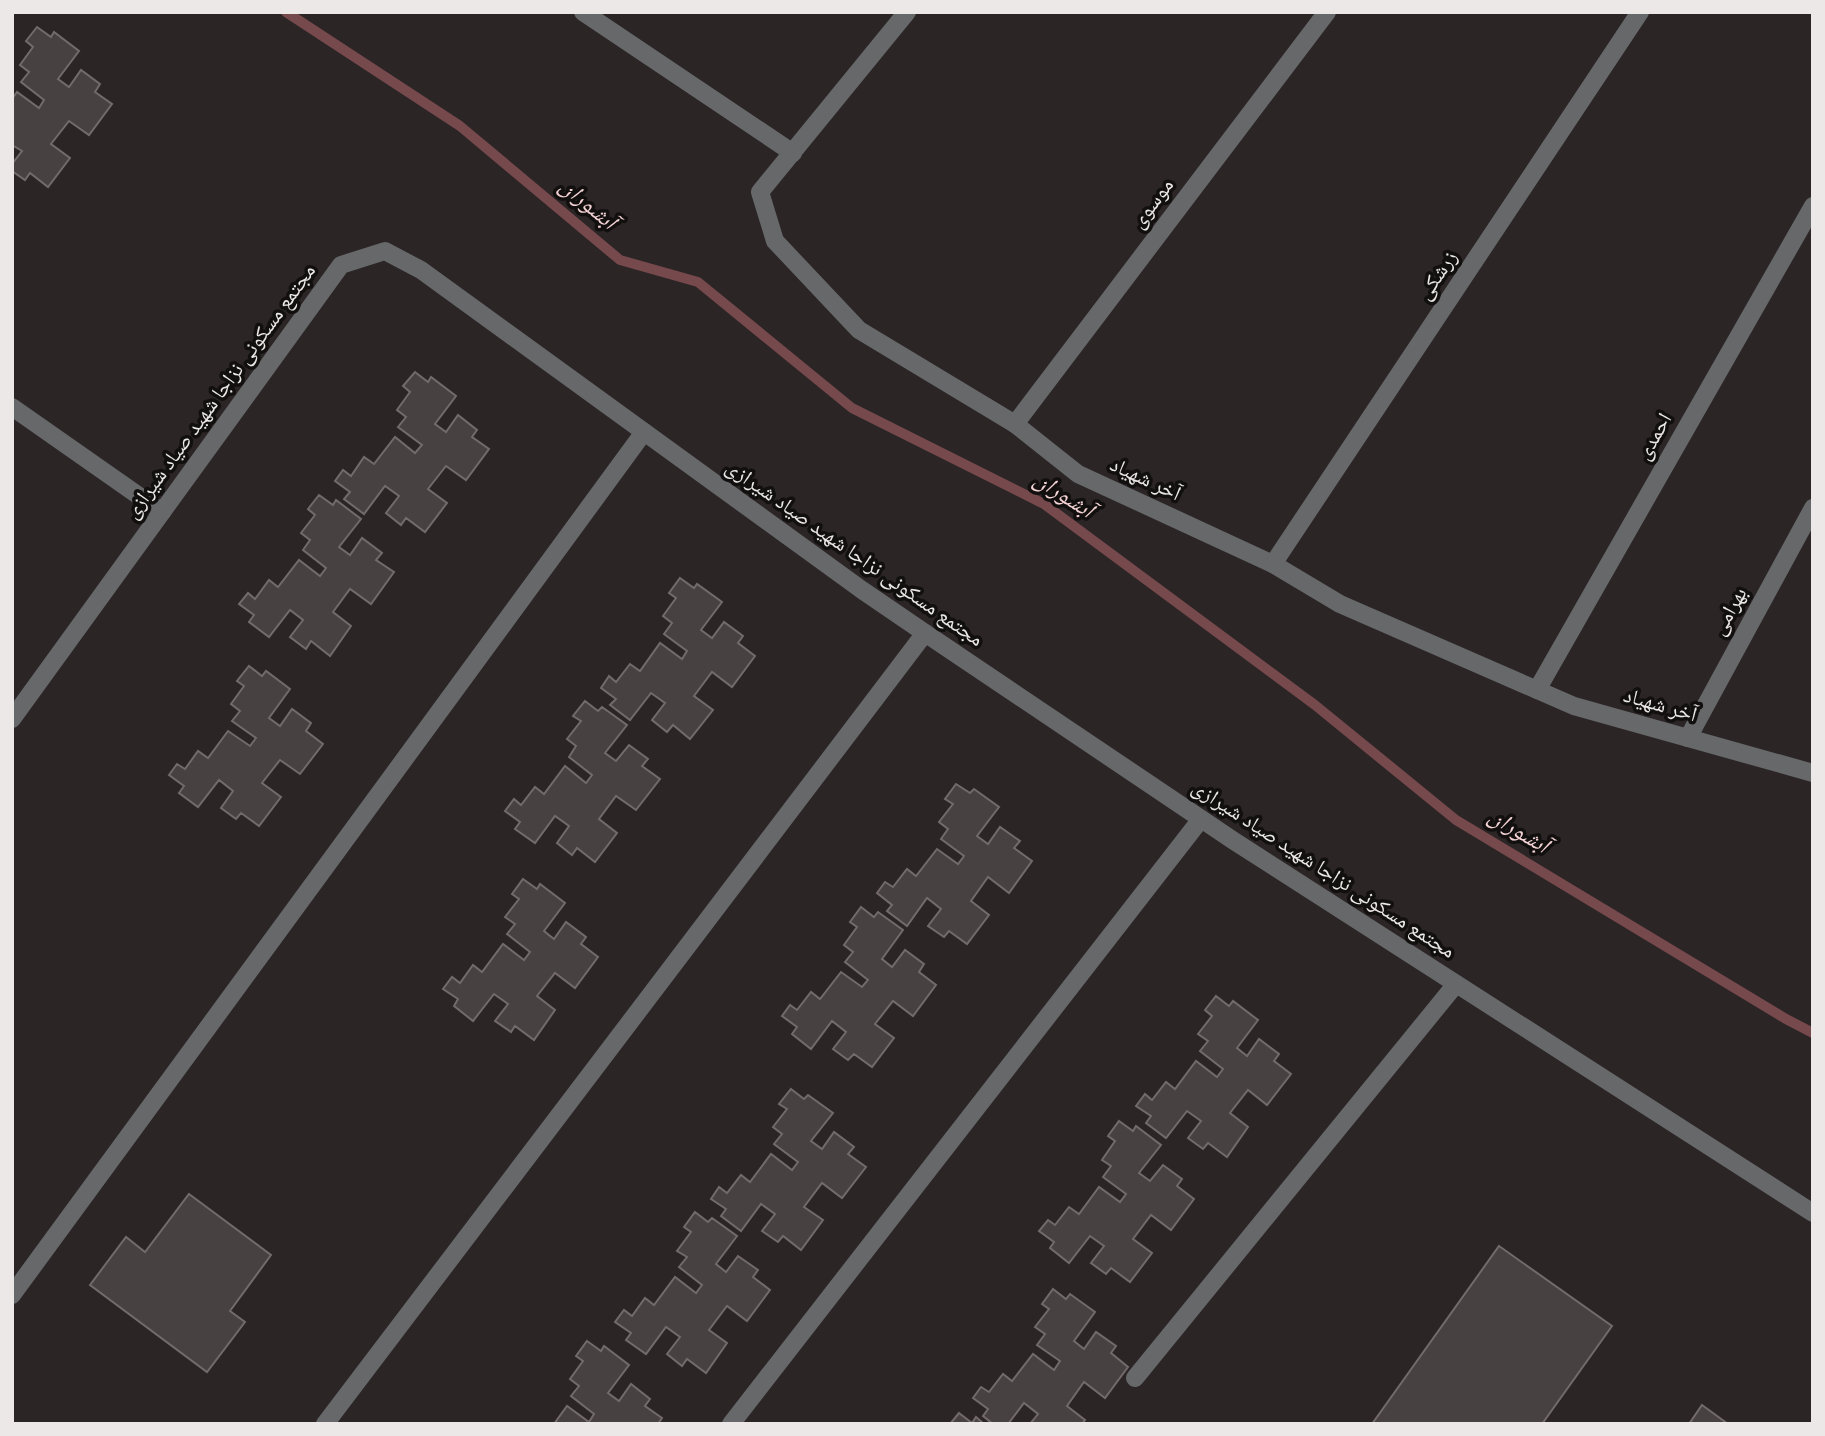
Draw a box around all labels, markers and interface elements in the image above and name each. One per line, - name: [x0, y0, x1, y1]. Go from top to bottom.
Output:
- water label: آبشوران: [553, 173, 625, 241]
- street label: موسوی: [1125, 174, 1181, 234]
- street label: زرشکی: [1412, 246, 1464, 306]
- street label: مجتمع مسکونی نزاجا شهید صیاد شیرازی: [119, 259, 323, 525]
- street label: احمدی: [1631, 409, 1679, 465]
- street label: آخر شهیاد: [1105, 452, 1185, 508]
- street label: مجتمع مسکونی نزاجا شهید صیاد شیرازی: [720, 454, 988, 654]
- water label: آبشوران: [1028, 466, 1103, 529]
- street label: بهرامی: [1706, 583, 1754, 641]
- street label: آخر شهیاد: [1620, 683, 1700, 730]
- street label: مجتمع مسکونی نزاجا شهید صیاد شیرازی: [1186, 775, 1460, 965]
- water label: آبشوران: [1482, 803, 1558, 864]

